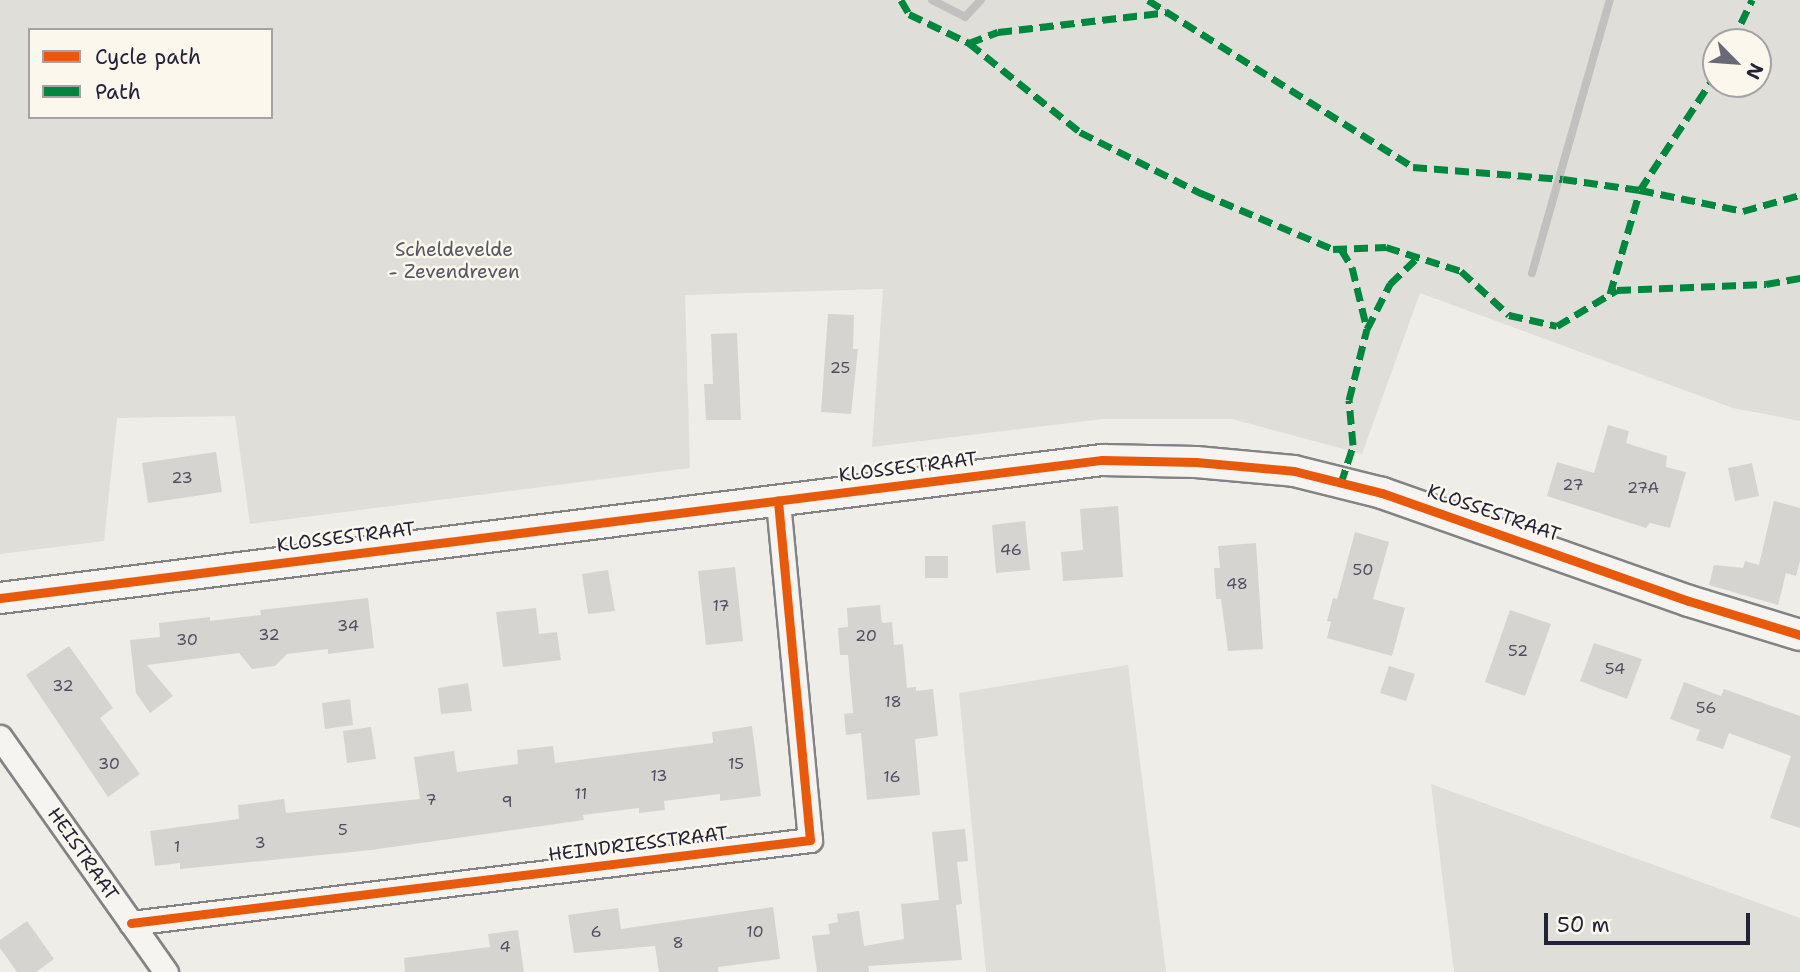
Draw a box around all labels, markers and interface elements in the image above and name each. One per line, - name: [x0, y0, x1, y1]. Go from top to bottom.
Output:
- legend: [28, 28, 273, 119]
- north arrow: [1702, 28, 1772, 98]
- text: Cycle path: [95, 43, 201, 71]
- text: N: [1740, 59, 1769, 83]
- text: Path: [95, 78, 141, 106]
- park label: Scheldevelde - Zevendreven: [388, 239, 520, 283]
- house number: 25: [830, 358, 850, 378]
- street label: KLOSSESTRAAT: [837, 447, 979, 487]
- house number: 23: [171, 468, 193, 488]
- house number: 27: [1562, 475, 1584, 495]
- house number: 27A: [1627, 478, 1659, 498]
- street label: KLOSSESTRAAT: [1424, 480, 1564, 546]
- street label: KLOSSESTRAAT: [275, 517, 417, 557]
- house number: 46: [1000, 540, 1022, 560]
- house number: 50: [1353, 560, 1373, 580]
- house number: 48: [1226, 574, 1248, 594]
- house number: 17: [712, 596, 730, 616]
- house number: 34: [337, 616, 359, 636]
- house number: 32: [258, 625, 280, 645]
- house number: 20: [855, 626, 877, 646]
- house number: 30: [176, 630, 198, 650]
- house number: 52: [1508, 641, 1528, 661]
- house number: 54: [1605, 659, 1625, 679]
- house number: 32: [52, 676, 74, 696]
- house number: 18: [884, 692, 902, 712]
- house number: 56: [1696, 698, 1716, 718]
- house number: 30: [98, 754, 120, 774]
- house number: 15: [728, 754, 744, 774]
- house number: 13: [650, 766, 668, 786]
- house number: 16: [883, 767, 901, 787]
- house number: 11: [575, 784, 587, 804]
- house number: 7: [425, 790, 437, 810]
- house number: 9: [501, 792, 513, 812]
- street label: HEISTRAAT: [43, 803, 123, 905]
- house number: 5: [338, 820, 348, 840]
- street label: HEINDRIESSTRAAT: [547, 822, 729, 866]
- house number: 3: [254, 833, 266, 853]
- house number: 1: [174, 837, 180, 857]
- scale bar: [1548, 898, 1755, 942]
- text: 50 m: [1557, 911, 1610, 939]
- house number: 6: [590, 922, 602, 942]
- house number: 10: [746, 922, 764, 942]
- house number: 8: [672, 933, 684, 953]
- house number: 4: [499, 937, 511, 957]

